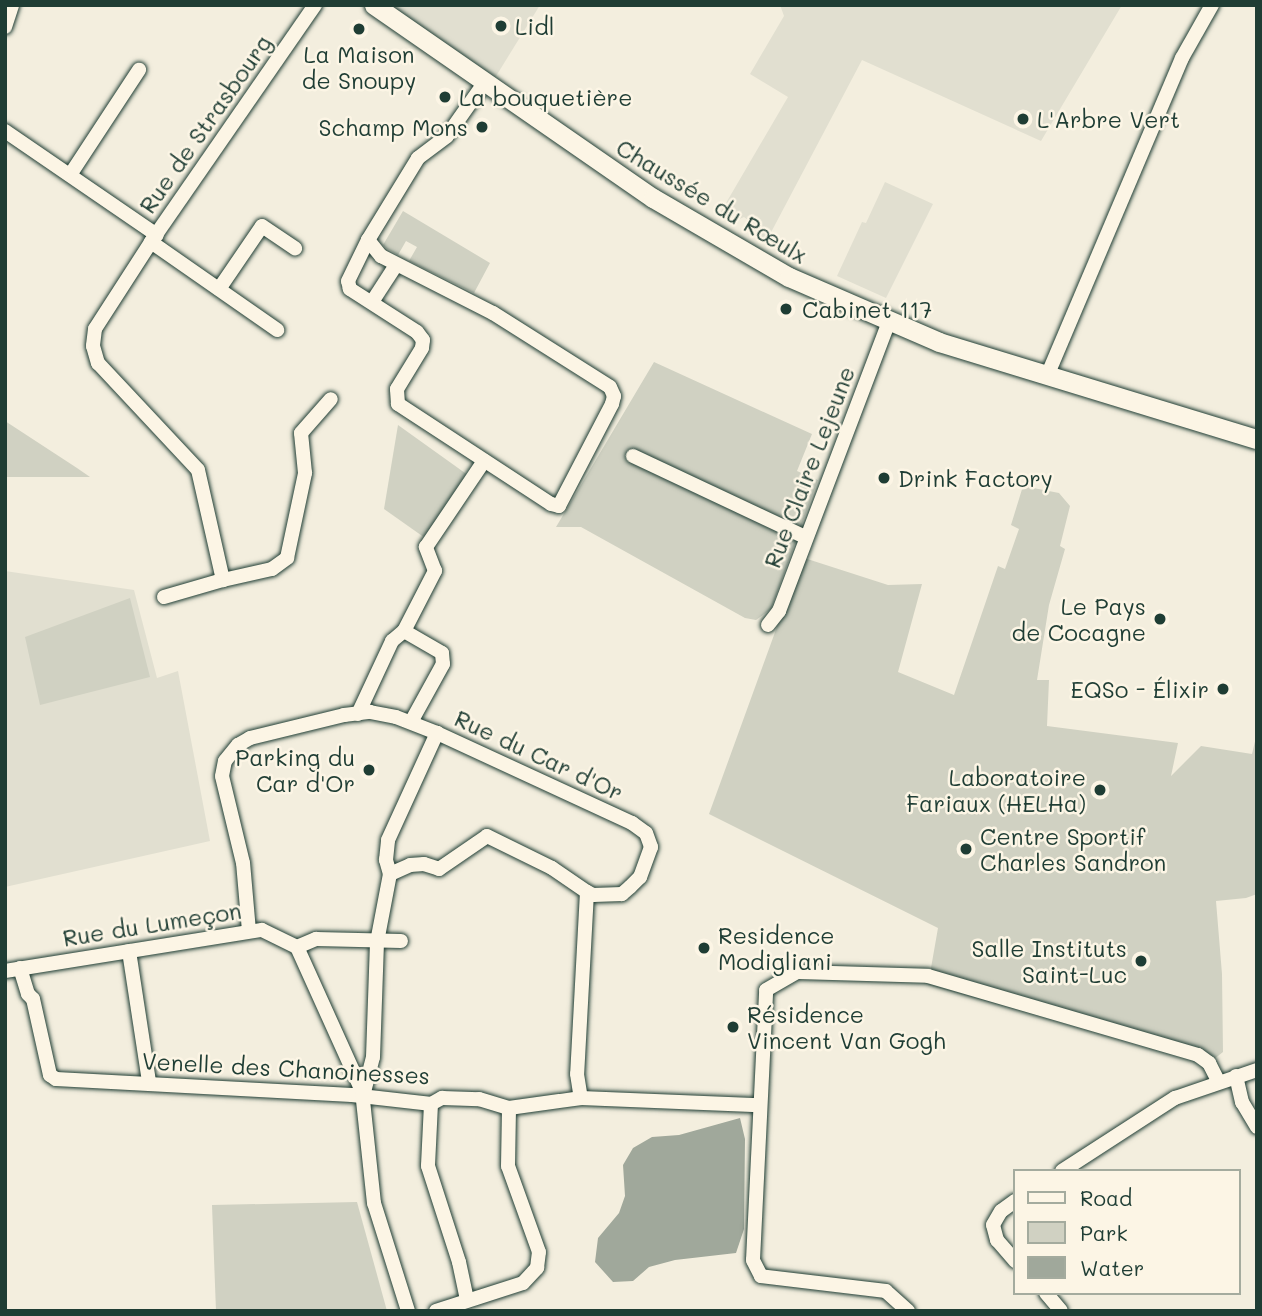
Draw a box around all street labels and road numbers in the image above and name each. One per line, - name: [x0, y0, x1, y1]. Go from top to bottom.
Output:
- street label: Rue de Strasbourg: [133, 30, 277, 218]
- street label: Chaussée du Rœulx: [612, 133, 812, 269]
- street label: Rue Claire Lejeune: [758, 362, 860, 572]
- street label: Rue du Car d'Or: [450, 704, 628, 806]
- street label: Rue du Lumeçon: [61, 896, 243, 952]
- street label: Venelle des Chanoinesses: [141, 1047, 431, 1089]

